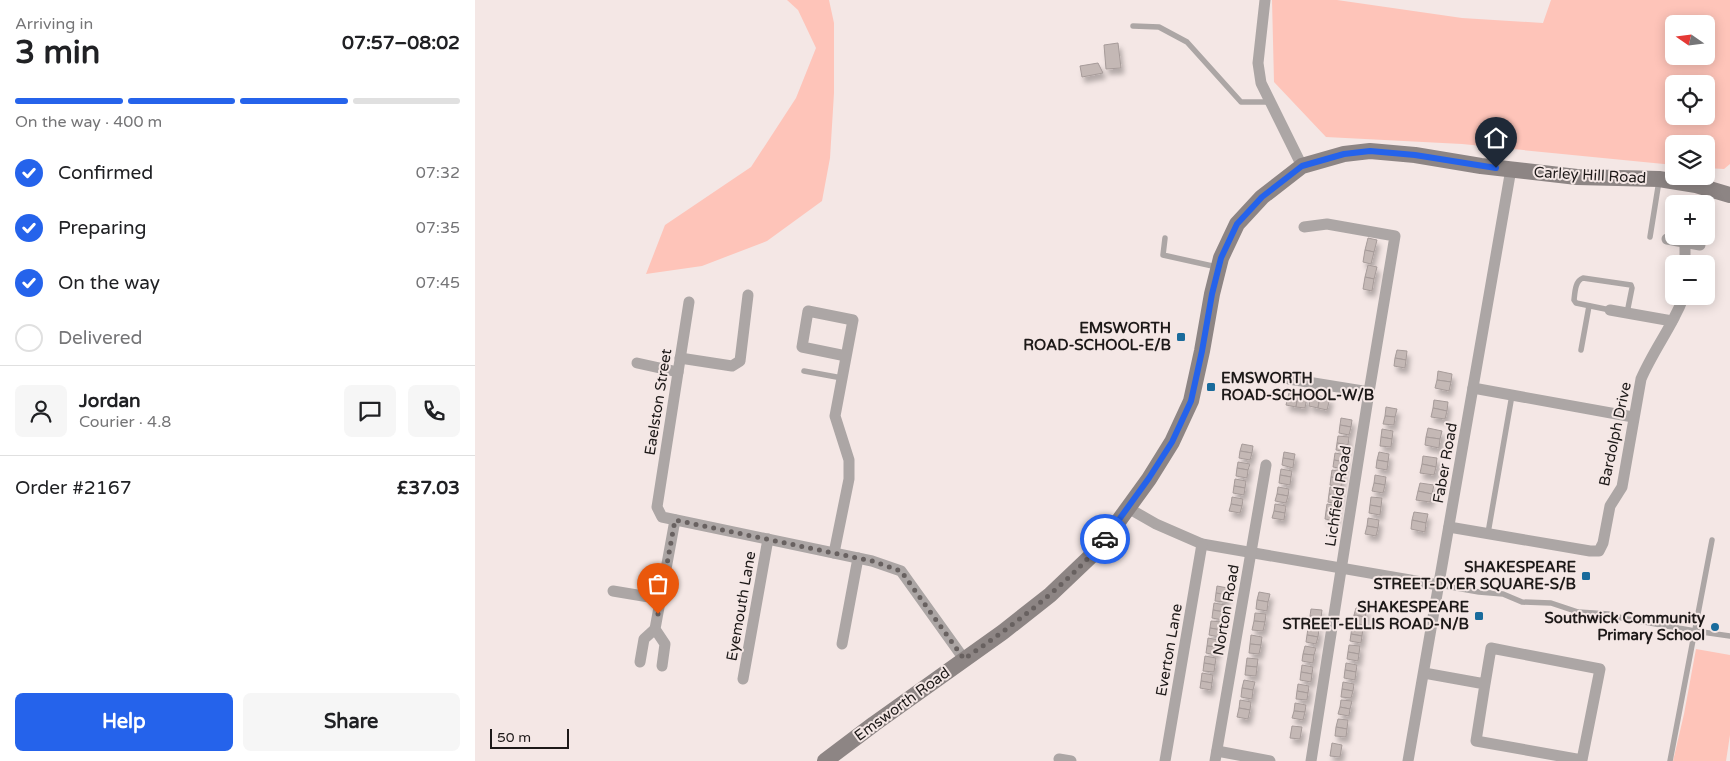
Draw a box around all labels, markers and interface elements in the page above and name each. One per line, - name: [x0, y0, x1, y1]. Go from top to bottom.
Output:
- text: Arriving in: [15, 14, 93, 34]
- north arrow: [1665, 15, 1715, 65]
- map controls: [1665, 15, 1715, 305]
- text: 07:57–08:02: [342, 32, 460, 54]
- text: 3 min: [15, 34, 100, 72]
- button: locate: [1665, 75, 1715, 125]
- text: On the way · 400 m: [15, 112, 162, 132]
- pin: [1475, 117, 1517, 168]
- icon: home: [1482, 124, 1510, 152]
- button: layers: [1665, 135, 1715, 185]
- icon: check: [15, 159, 43, 187]
- text: Confirmed: [58, 162, 153, 184]
- text: 07:32: [416, 163, 460, 183]
- street label: Carley Hill Road: [1533, 163, 1647, 187]
- button: +: [1665, 195, 1715, 245]
- icon: check: [15, 214, 43, 242]
- text: Preparing: [58, 217, 147, 239]
- text: 07:35: [416, 218, 460, 238]
- button: −: [1665, 255, 1715, 305]
- icon: check: [15, 269, 43, 297]
- text: On the way: [58, 272, 160, 294]
- text: 07:45: [416, 273, 460, 293]
- place label: EMSWORTH ROAD-SCHOOL-E/B: [1023, 319, 1171, 354]
- text: Delivered: [58, 327, 143, 349]
- marker: EMSWORTH ROAD-SCHOOL-E/B: [1175, 331, 1187, 343]
- street label: Eaelston Street: [641, 347, 675, 457]
- place label: EMSWORTH ROAD-SCHOOL-W/B: [1221, 369, 1374, 404]
- street label: Bardolph Drive: [1595, 380, 1635, 488]
- marker: EMSWORTH ROAD-SCHOOL-W/B: [1205, 381, 1217, 393]
- button: person: [15, 385, 67, 437]
- button: chat: [344, 385, 396, 437]
- button: phone: [408, 385, 460, 437]
- text: Jordan: [79, 390, 141, 412]
- text: Courier · 4.8: [79, 412, 171, 432]
- street label: Faber Road: [1429, 421, 1461, 505]
- street label: Lichfield Road: [1321, 444, 1355, 548]
- text: Order #2167: [15, 477, 132, 499]
- text: £37.03: [397, 477, 460, 499]
- courier: [1080, 514, 1130, 564]
- icon: car: [1091, 525, 1119, 553]
- street label: Eyemouth Lane: [722, 550, 760, 662]
- place label: SHAKESPEARE STREET-DYER SQUARE-S/B: [1374, 558, 1576, 593]
- pin: [637, 563, 679, 614]
- street label: Norton Road: [1209, 563, 1243, 657]
- icon: bag: [644, 570, 672, 598]
- marker: SHAKESPEARE STREET-DYER SQUARE-S/B: [1580, 570, 1592, 582]
- place label: SHAKESPEARE STREET-ELLIS ROAD-N/B: [1283, 598, 1469, 633]
- street label: Everton Lane: [1152, 602, 1186, 698]
- place label: Southwick Community Primary School: [1545, 609, 1705, 645]
- marker: SHAKESPEARE STREET-ELLIS ROAD-N/B: [1473, 610, 1485, 622]
- marker: Southwick Community Primary School: [1709, 621, 1721, 633]
- street label: Emsworth Road: [851, 663, 953, 745]
- button: Help: [15, 693, 233, 751]
- button: Share: [243, 693, 460, 751]
- scale bar: [490, 726, 569, 749]
- text: 50 m: [497, 729, 531, 746]

